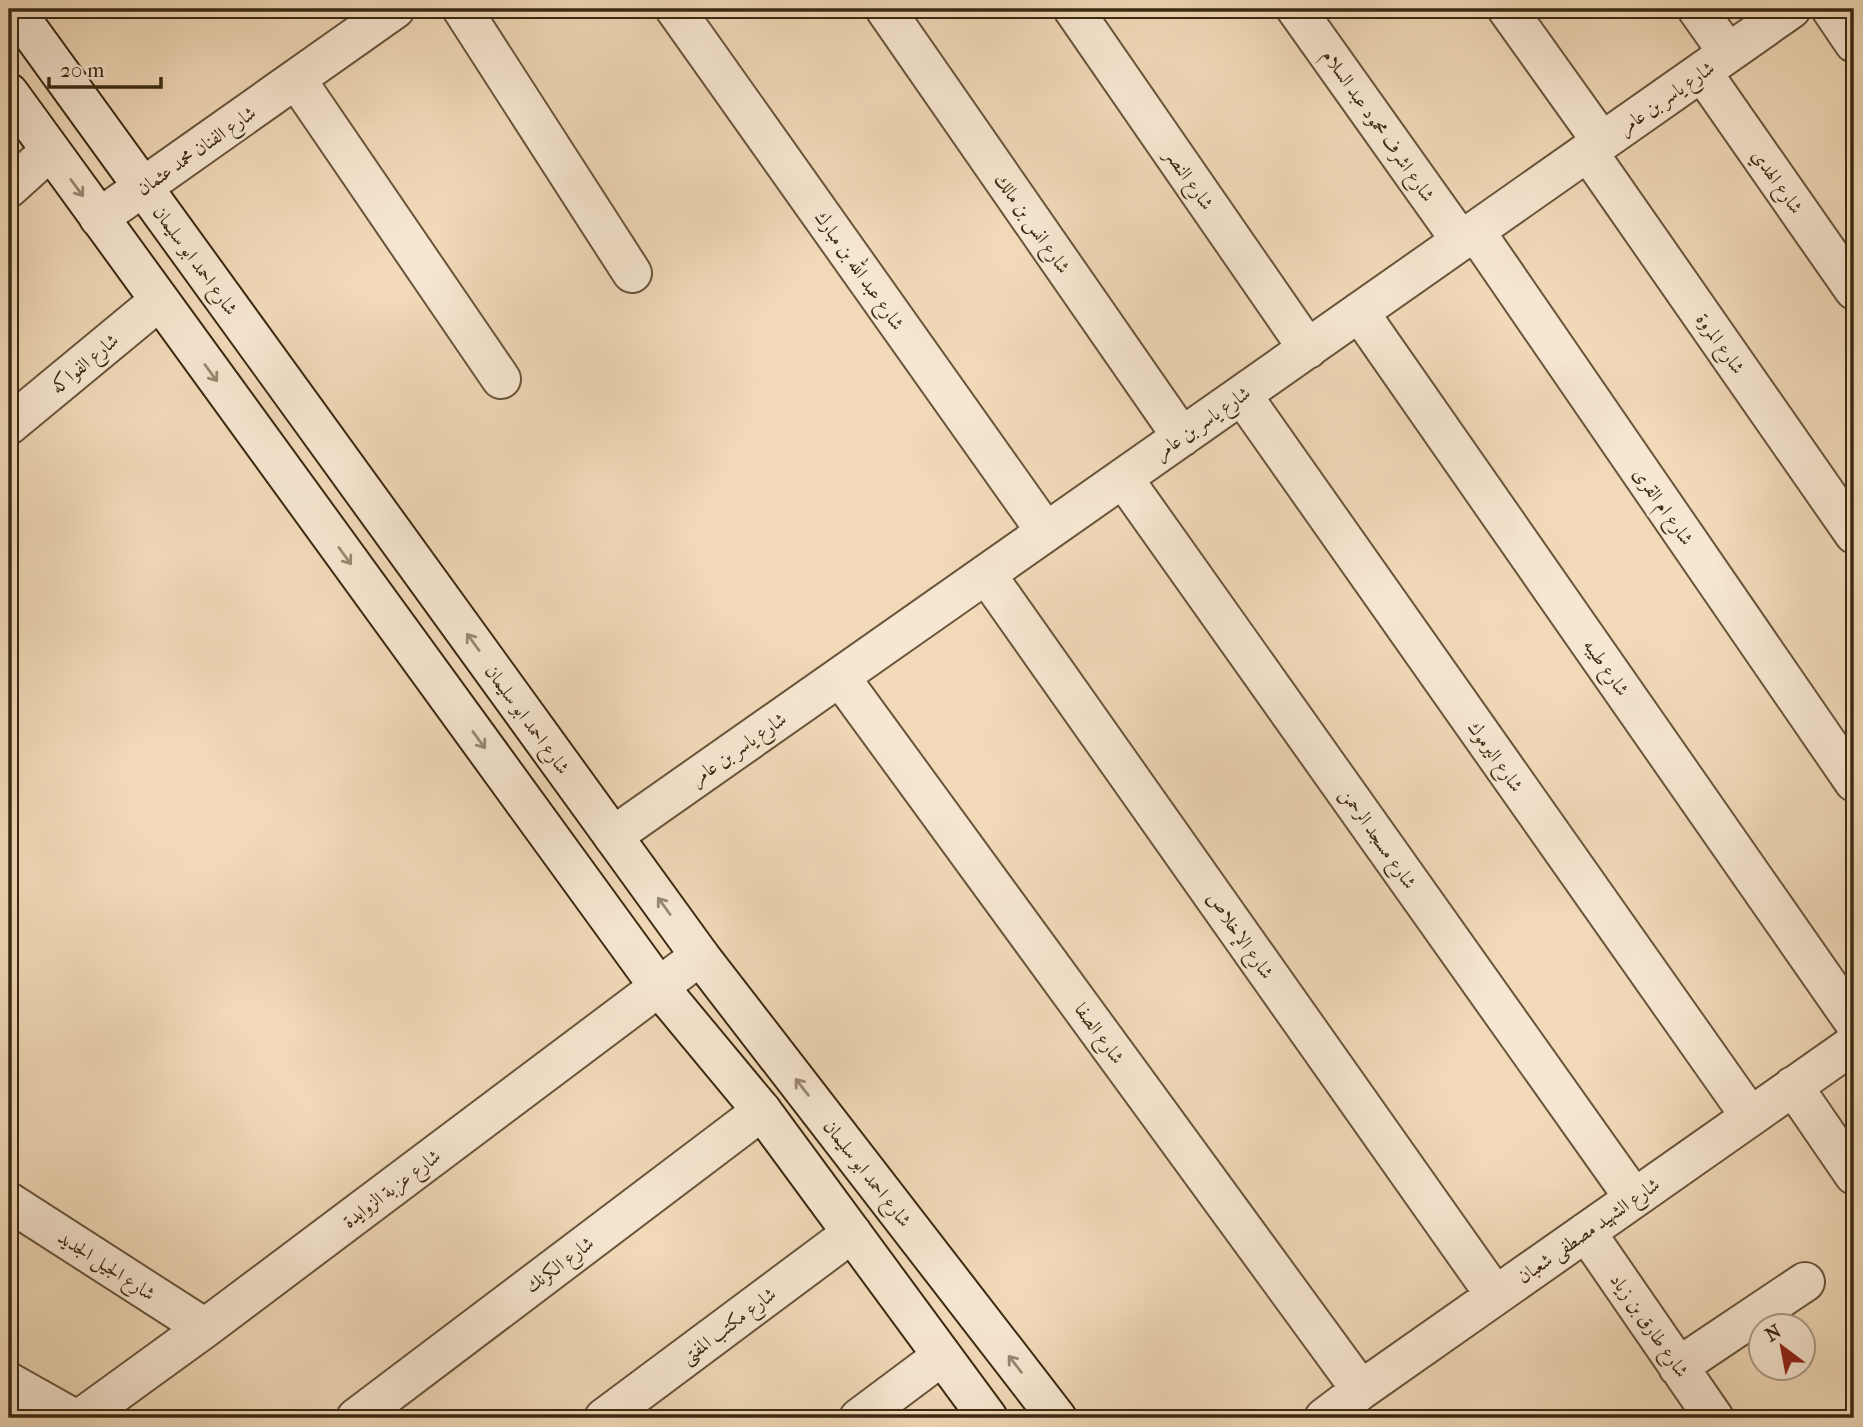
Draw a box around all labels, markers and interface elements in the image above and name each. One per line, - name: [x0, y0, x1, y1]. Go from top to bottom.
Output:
- street label: شارع اشرف محمود عبد السلام: [1313, 45, 1439, 209]
- scale bar: [49, 46, 161, 90]
- street label: شارع ياسر بن عامر: [1615, 57, 1721, 142]
- text: 20 m: [60, 58, 105, 82]
- street label: شارع الفنان محمد عثمان: [133, 102, 263, 203]
- street label: شارع النصر: [1156, 143, 1218, 217]
- street label: شارع الهدي: [1744, 145, 1807, 220]
- street label: شارع انس بن مالك: [986, 169, 1075, 280]
- one-way arrow: [70, 178, 85, 197]
- street label: شارع احمد ابو سليمان: [145, 202, 242, 322]
- street label: شارع عبد الله بن مبارك: [807, 204, 912, 337]
- street label: شارع المروة: [1688, 309, 1749, 380]
- street label: شارع الفواكه: [46, 328, 126, 401]
- one-way arrow: [203, 363, 218, 382]
- street label: شارع ياسر بن عامر: [1151, 382, 1257, 467]
- street label: شارع ام القرى: [1624, 464, 1698, 552]
- one-way arrow: [338, 546, 352, 565]
- one-way arrow: [466, 633, 481, 652]
- street label: شارع طيبه: [1575, 635, 1634, 703]
- street label: شارع احمد ابو سليمان: [477, 661, 574, 781]
- street label: شارع ياسر بن عامر: [687, 708, 793, 793]
- street label: شارع اليرموك: [1460, 717, 1528, 799]
- one-way arrow: [472, 730, 486, 749]
- street label: شارع مسجد الرحمن: [1332, 784, 1421, 895]
- street label: شارع الإخلاص: [1199, 888, 1278, 986]
- one-way arrow: [657, 897, 671, 916]
- street label: شارع الصفا: [1067, 999, 1129, 1071]
- one-way arrow: [794, 1078, 809, 1097]
- street label: شارع احمد ابو سليمان: [815, 1116, 916, 1234]
- street label: شارع عزبة الزوايدة: [338, 1145, 447, 1236]
- street label: شارع الشهيد مصطفى شعبان: [1513, 1173, 1666, 1291]
- street label: شارع الجيل الجديد: [52, 1226, 159, 1309]
- street label: شارع الكرنك: [521, 1232, 600, 1301]
- street label: شارع طارق بن زياد: [1602, 1269, 1693, 1384]
- street label: شارع مكتب المفتى: [677, 1283, 783, 1372]
- north arrow: [1748, 1312, 1818, 1382]
- text: N: [1762, 1320, 1786, 1347]
- one-way arrow: [1008, 1356, 1023, 1374]

